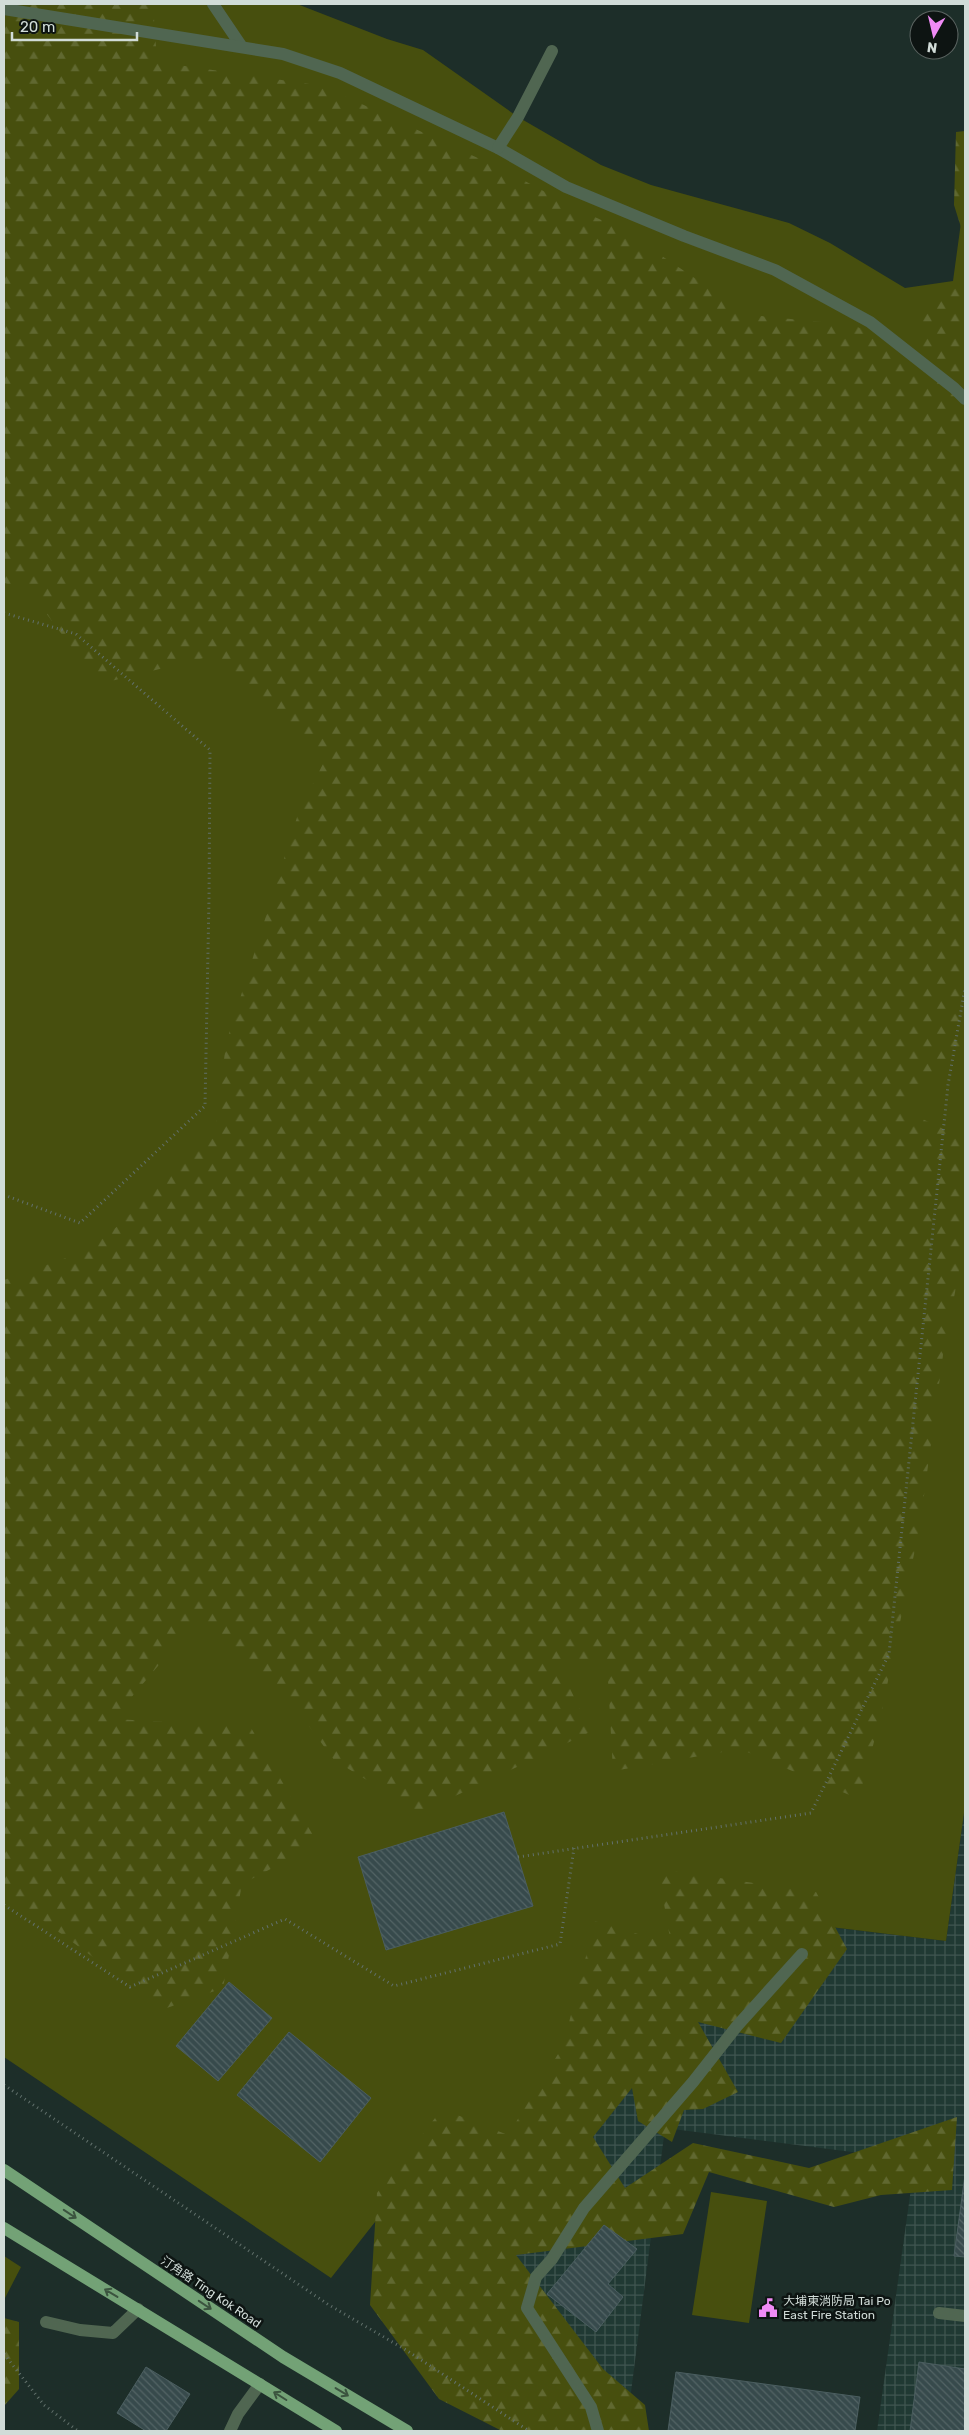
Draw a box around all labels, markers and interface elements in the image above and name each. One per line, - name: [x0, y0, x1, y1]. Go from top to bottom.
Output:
- scale bar: [12, 10, 138, 42]
- north arrow: [909, 10, 959, 60]
- text: 20 m: [20, 18, 55, 36]
- text: N: [926, 38, 938, 56]
- one-way arrow: [63, 2209, 77, 2219]
- street label: 汀角路 Ting Kok Road: [158, 2253, 264, 2331]
- one-way arrow: [105, 2288, 119, 2298]
- place label: 大埔東消防局 Tai Po East Fire Station: [783, 2294, 891, 2322]
- public building icon: 大埔東消防局 Tai Po East Fire Station: [757, 2297, 779, 2319]
- one-way arrow: [198, 2300, 212, 2310]
- one-way arrow: [334, 2388, 348, 2398]
- one-way arrow: [273, 2391, 287, 2401]

